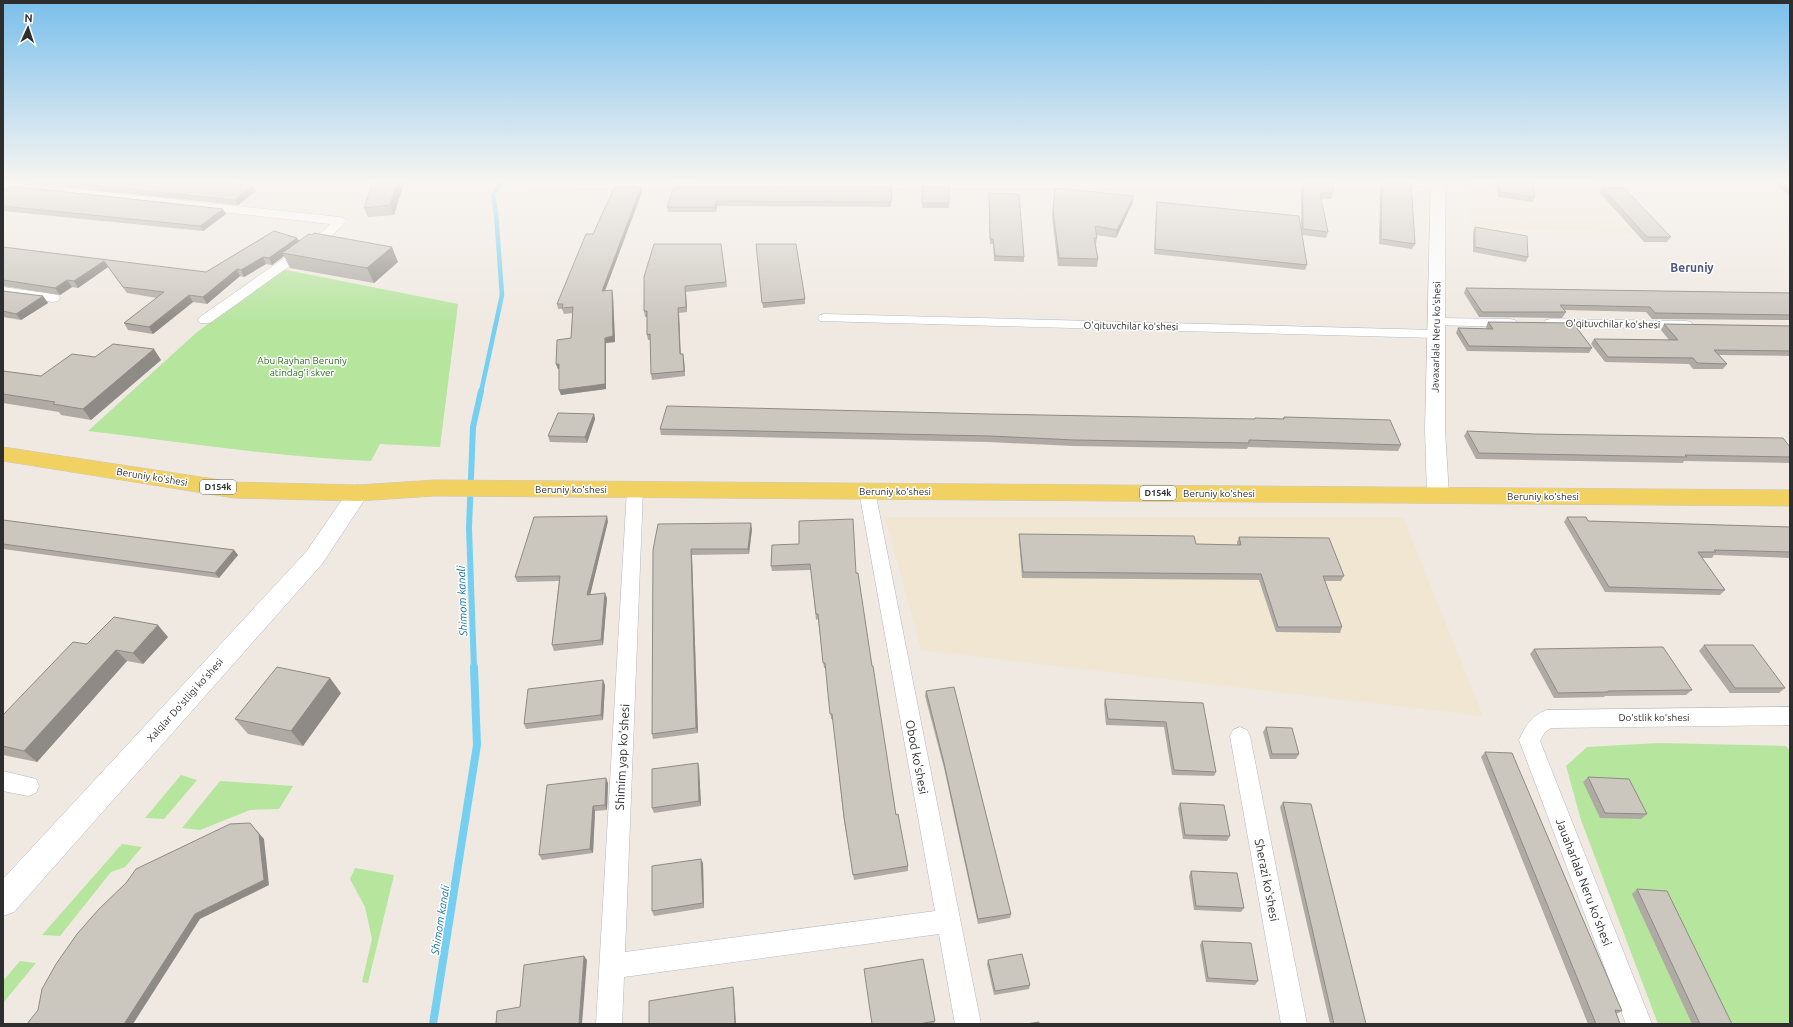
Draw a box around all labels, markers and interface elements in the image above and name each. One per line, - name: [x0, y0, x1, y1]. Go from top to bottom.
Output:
- north arrow: [8, 8, 48, 48]
- text: N: [24, 12, 33, 24]
- district label: Beruniy: [1670, 261, 1714, 274]
- street label: Javaxarlala Neru ko'shesi: [1430, 281, 1442, 393]
- street label: O'qituvchilar ko'shesi: [1566, 318, 1660, 330]
- street label: O'qituvchilar ko'shesi: [1084, 320, 1178, 332]
- park label: Abu Rayhan Beruniy atindag'i skver: [257, 355, 347, 378]
- street label: Beruniy ko'shesi: [116, 466, 188, 488]
- road number: D154k: [200, 480, 236, 494]
- street label: Beruniy ko'shesi: [535, 484, 607, 495]
- street label: Beruniy ko'shesi: [859, 486, 931, 497]
- road number: D154k: [1140, 486, 1176, 500]
- street label: Beruniy ko'shesi: [1183, 488, 1255, 499]
- street label: Beruniy ko'shesi: [1507, 491, 1579, 502]
- water label: Shimom kanali: [455, 564, 469, 637]
- street label: Xalqlar Do'stligi ko'shesi: [145, 656, 225, 744]
- street label: Shimim yap ko'shesi: [613, 703, 631, 810]
- street label: Do'stlik ko'shesi: [1618, 712, 1690, 723]
- street label: Obod ko'shesi: [903, 719, 931, 795]
- street label: Jauaharlala Neru ko'shesi: [1554, 816, 1614, 948]
- street label: Sherazi ko'shesi: [1253, 838, 1281, 923]
- water label: Shimom kanali: [428, 883, 452, 957]

